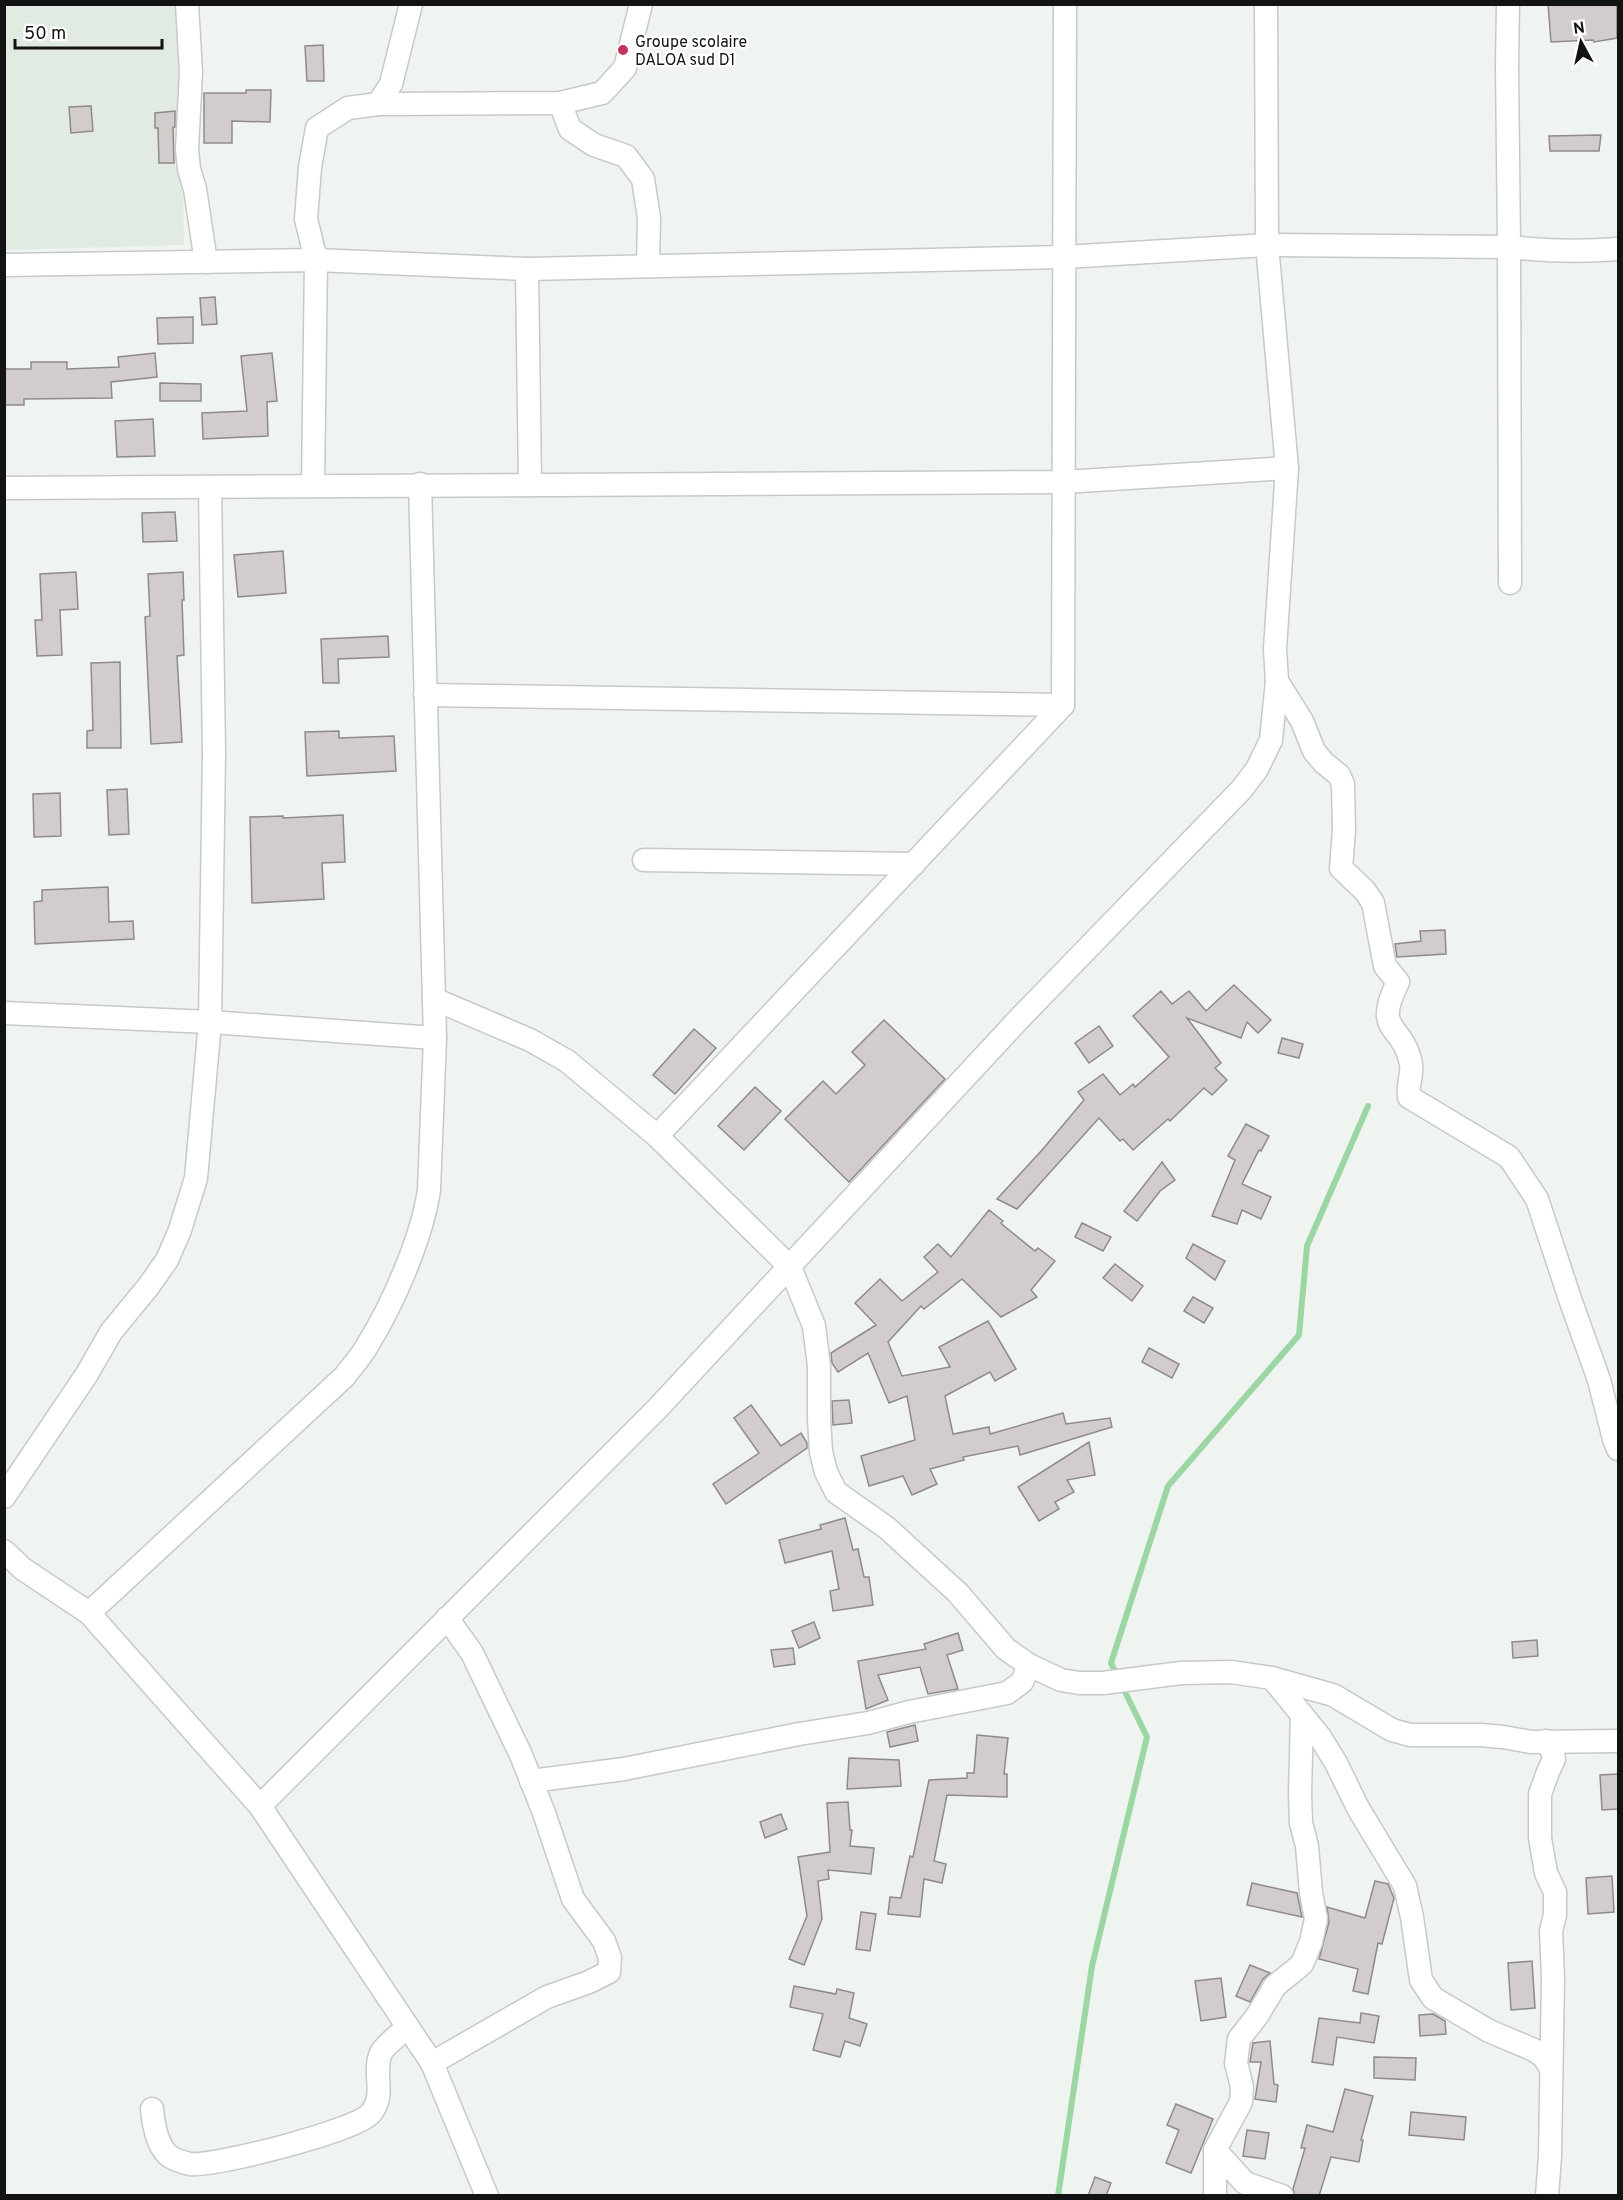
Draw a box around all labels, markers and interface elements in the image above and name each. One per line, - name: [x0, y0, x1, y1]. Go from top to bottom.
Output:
- scale bar: [15, 12, 162, 50]
- north arrow: [1551, 12, 1611, 72]
- text: N: [1572, 18, 1586, 40]
- text: 50 m: [24, 23, 66, 46]
- place label: Groupe scolaire DALOA sud D1: [635, 33, 747, 71]
- marker: Groupe scolaire DALOA sud D1: [616, 43, 630, 57]

